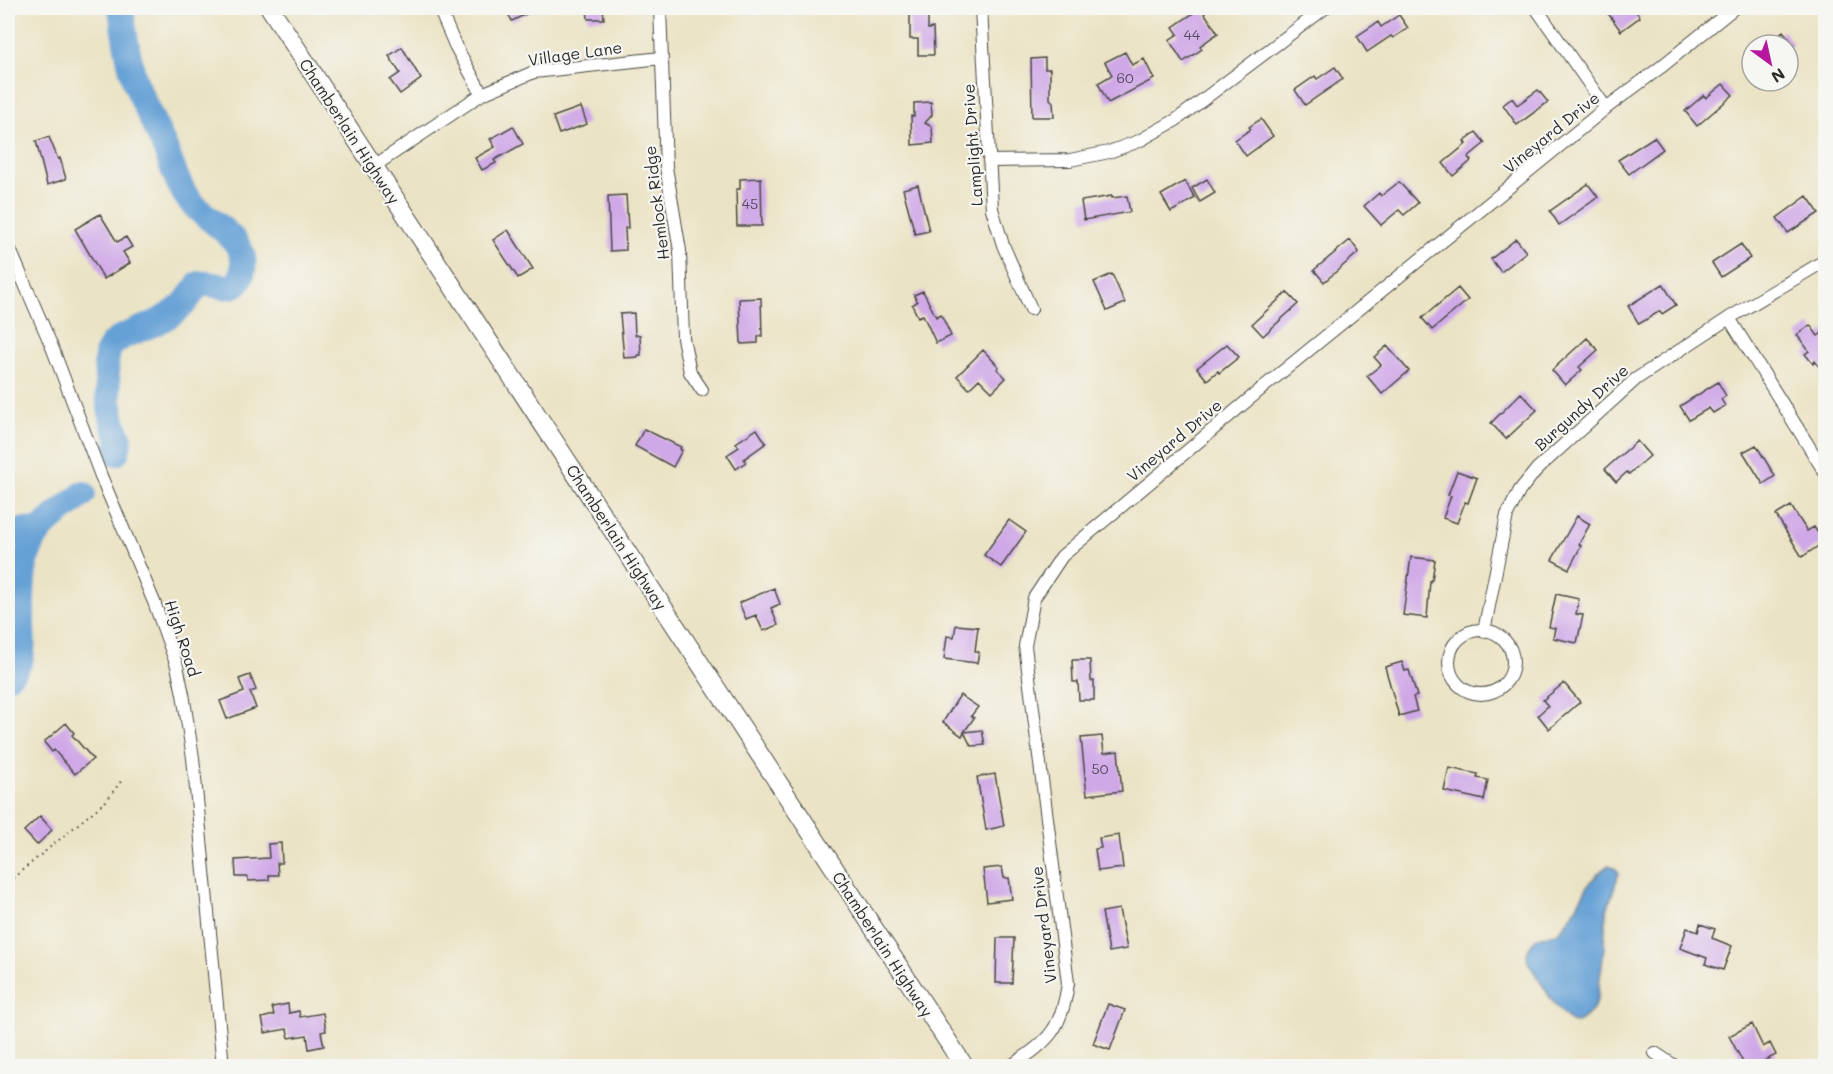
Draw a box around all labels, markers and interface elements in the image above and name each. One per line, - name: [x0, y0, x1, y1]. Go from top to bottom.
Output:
- house number: 44: [1184, 25, 1201, 44]
- north arrow: [1740, 33, 1800, 93]
- street label: Village Lane: [527, 36, 623, 70]
- street label: Chamberlain Highway: [295, 54, 405, 208]
- text: N: [1768, 64, 1789, 88]
- house number: 60: [1116, 68, 1134, 87]
- street label: Lamplight Drive: [957, 83, 987, 207]
- street label: Vineyard Drive: [1499, 87, 1603, 177]
- street label: Hemlock Ridge: [639, 145, 673, 261]
- house number: 45: [742, 194, 758, 213]
- street label: Burgundy Drive: [1530, 359, 1632, 455]
- street label: Vineyard Drive: [1122, 394, 1226, 486]
- street label: Chamberlain Highway: [562, 460, 672, 614]
- street label: High Road: [161, 597, 205, 679]
- house number: 50: [1092, 759, 1109, 778]
- street label: Vineyard Drive: [1025, 865, 1061, 985]
- street label: Chamberlain Highway: [828, 867, 938, 1021]

